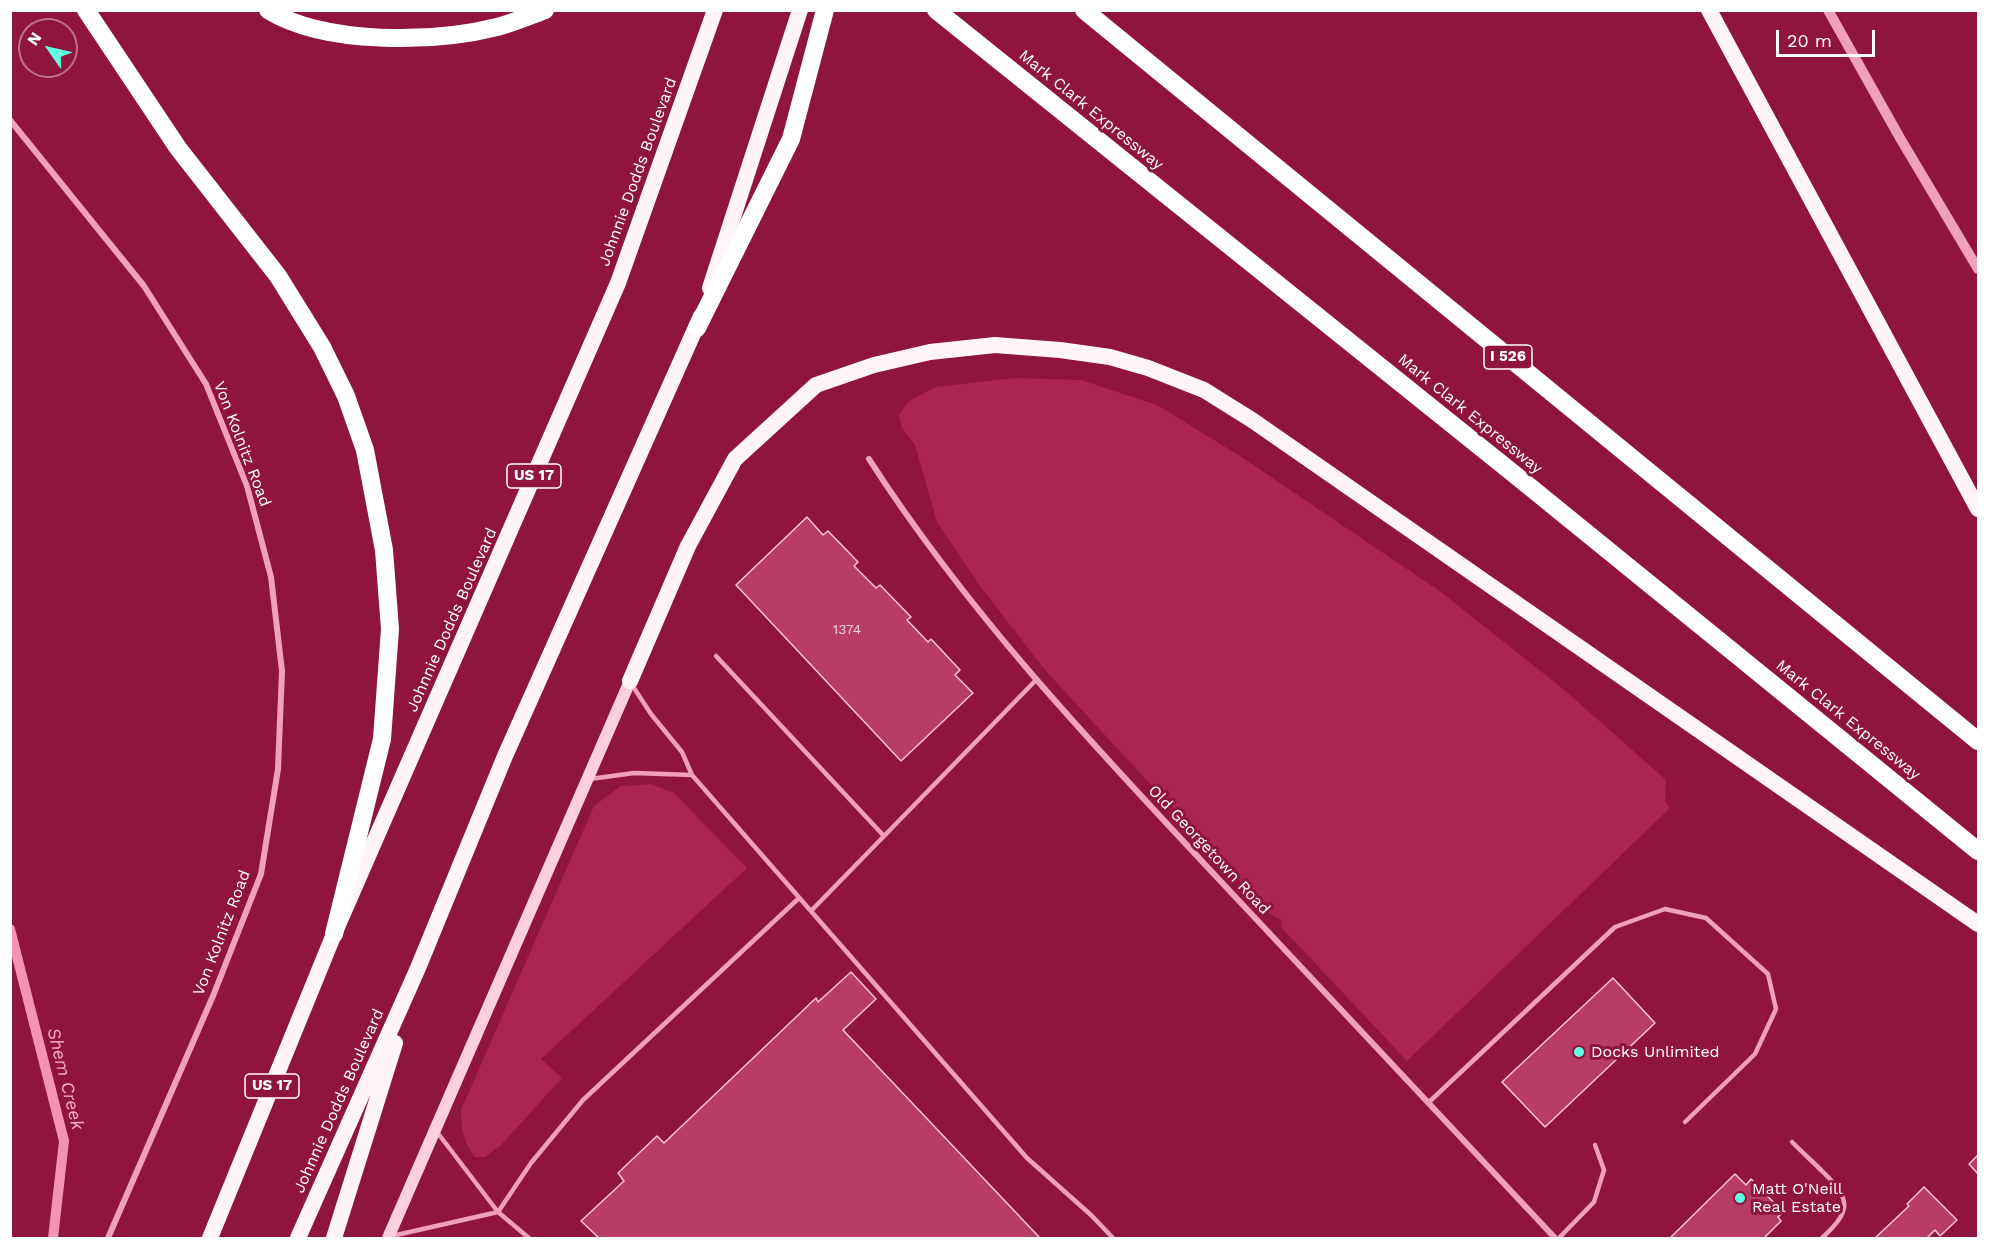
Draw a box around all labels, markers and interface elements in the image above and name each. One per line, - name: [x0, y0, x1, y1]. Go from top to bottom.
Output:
- north arrow: [18, 18, 78, 78]
- scale bar: [1779, 18, 1878, 56]
- text: N: [23, 29, 46, 49]
- text: 20 m: [1787, 30, 1832, 51]
- street label: Mark Clark Expressway: [1015, 46, 1167, 174]
- street label: Johnnie Dodds Boulevard: [595, 75, 681, 269]
- road number: I 526: [1484, 345, 1532, 369]
- street label: Mark Clark Expressway: [1394, 350, 1546, 478]
- street label: Von Kolnitz Road: [209, 379, 275, 509]
- road number: US 17: [507, 464, 561, 488]
- street label: Johnnie Dodds Boulevard: [403, 525, 501, 715]
- house number: 1374: [833, 622, 861, 638]
- street label: Mark Clark Expressway: [1772, 656, 1924, 784]
- street label: Old Georgetown Road: [1144, 781, 1274, 919]
- street label: Von Kolnitz Road: [189, 868, 255, 998]
- street label: Johnnie Dodds Boulevard: [290, 1006, 388, 1196]
- water label: Shem Creek: [42, 1026, 88, 1132]
- place label: Docks Unlimited: [1591, 1042, 1720, 1062]
- marker: Docks Unlimited: [1572, 1045, 1586, 1059]
- road number: US 17: [245, 1074, 299, 1098]
- place label: Matt O'Neill Real Estate: [1752, 1179, 1843, 1217]
- marker: Matt O'Neill Real Estate: [1733, 1191, 1747, 1205]

